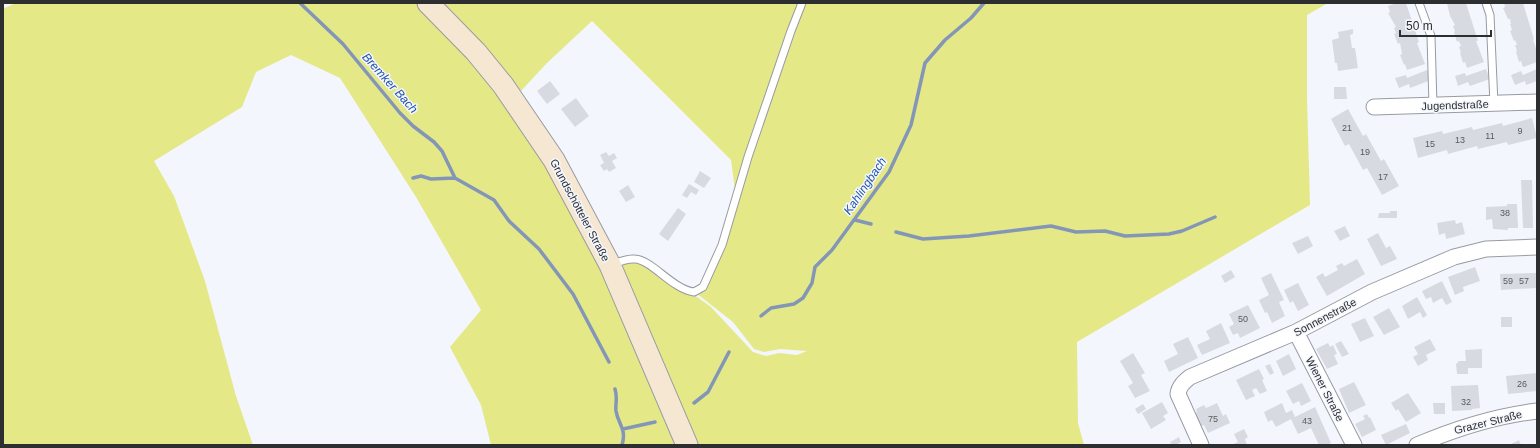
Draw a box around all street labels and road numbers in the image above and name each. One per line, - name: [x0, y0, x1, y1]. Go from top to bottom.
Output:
- street label: Jugendstraße: [1421, 98, 1489, 112]
- street label: Grundschötteler Straße: [548, 157, 612, 263]
- street label: Sonnenstraße: [1292, 295, 1358, 339]
- street label: Wiener Straße: [1304, 355, 1346, 423]
- street label: Grazer Straße: [1453, 408, 1523, 436]

